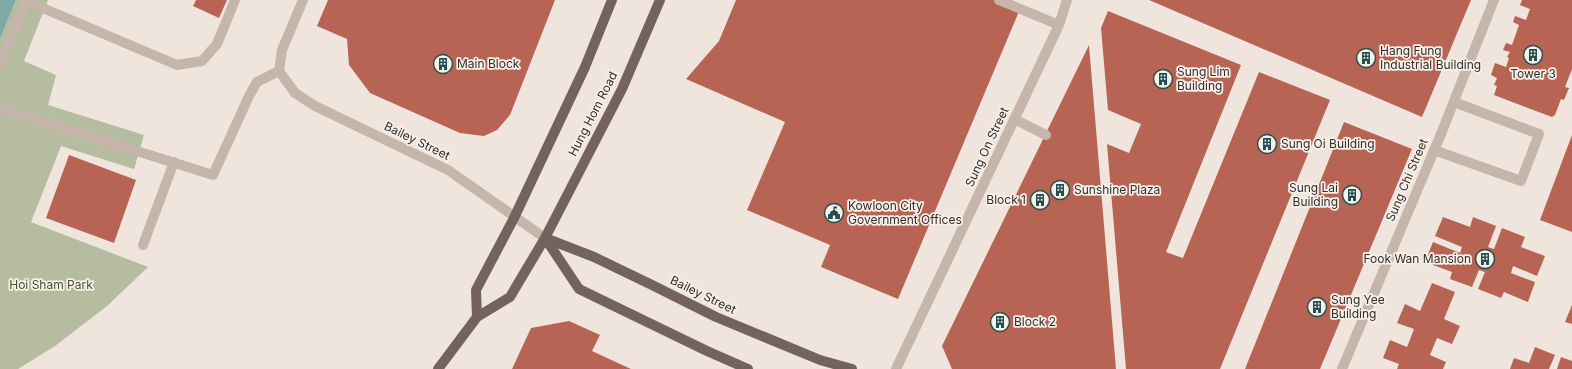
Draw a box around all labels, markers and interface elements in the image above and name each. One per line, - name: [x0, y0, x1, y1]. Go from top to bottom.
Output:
- place label: Hang Fung Industrial Building: [1380, 43, 1481, 72]
- building icon: Tower 3: [1522, 44, 1544, 66]
- building icon: Hang Fung Industrial Building: [1355, 47, 1377, 69]
- building icon: Main Block: [432, 53, 454, 75]
- place label: Main Block: [457, 56, 520, 71]
- place label: Sung Lim Building: [1177, 64, 1230, 93]
- place label: Tower 3: [1510, 66, 1556, 81]
- building icon: Sung Lim Building: [1152, 68, 1174, 90]
- street label: Hung Hom Road: [565, 69, 620, 159]
- street label: Sung On Street: [962, 105, 1012, 189]
- street label: Bailey Street: [382, 118, 453, 163]
- building icon: Sung Oi Building: [1256, 133, 1278, 155]
- place label: Sung Oi Building: [1281, 136, 1375, 151]
- street label: Sung Chi Street: [1382, 136, 1431, 224]
- building icon: Sunshine Plaza: [1049, 179, 1071, 201]
- place label: Sung Lai Building: [1289, 180, 1338, 209]
- place label: Sunshine Plaza: [1074, 182, 1160, 197]
- building icon: Sung Lai Building: [1341, 184, 1363, 206]
- building icon: Block 1: [1029, 189, 1051, 211]
- place label: Block 1: [986, 192, 1026, 207]
- place label: Kowloon City Government Offices: [848, 198, 962, 227]
- public building icon: Kowloon City Government Offices: [823, 202, 845, 224]
- building icon: Fook Wan Mansion: [1474, 248, 1496, 270]
- place label: Fook Wan Mansion: [1363, 251, 1471, 266]
- street label: Bailey Street: [668, 272, 739, 317]
- park label: Hoi Sham Park: [9, 277, 93, 292]
- place label: Sung Yee Building: [1331, 292, 1385, 321]
- building icon: Sung Yee Building: [1306, 296, 1328, 318]
- building icon: Block 2: [989, 311, 1011, 333]
- place label: Block 2: [1014, 314, 1056, 329]

